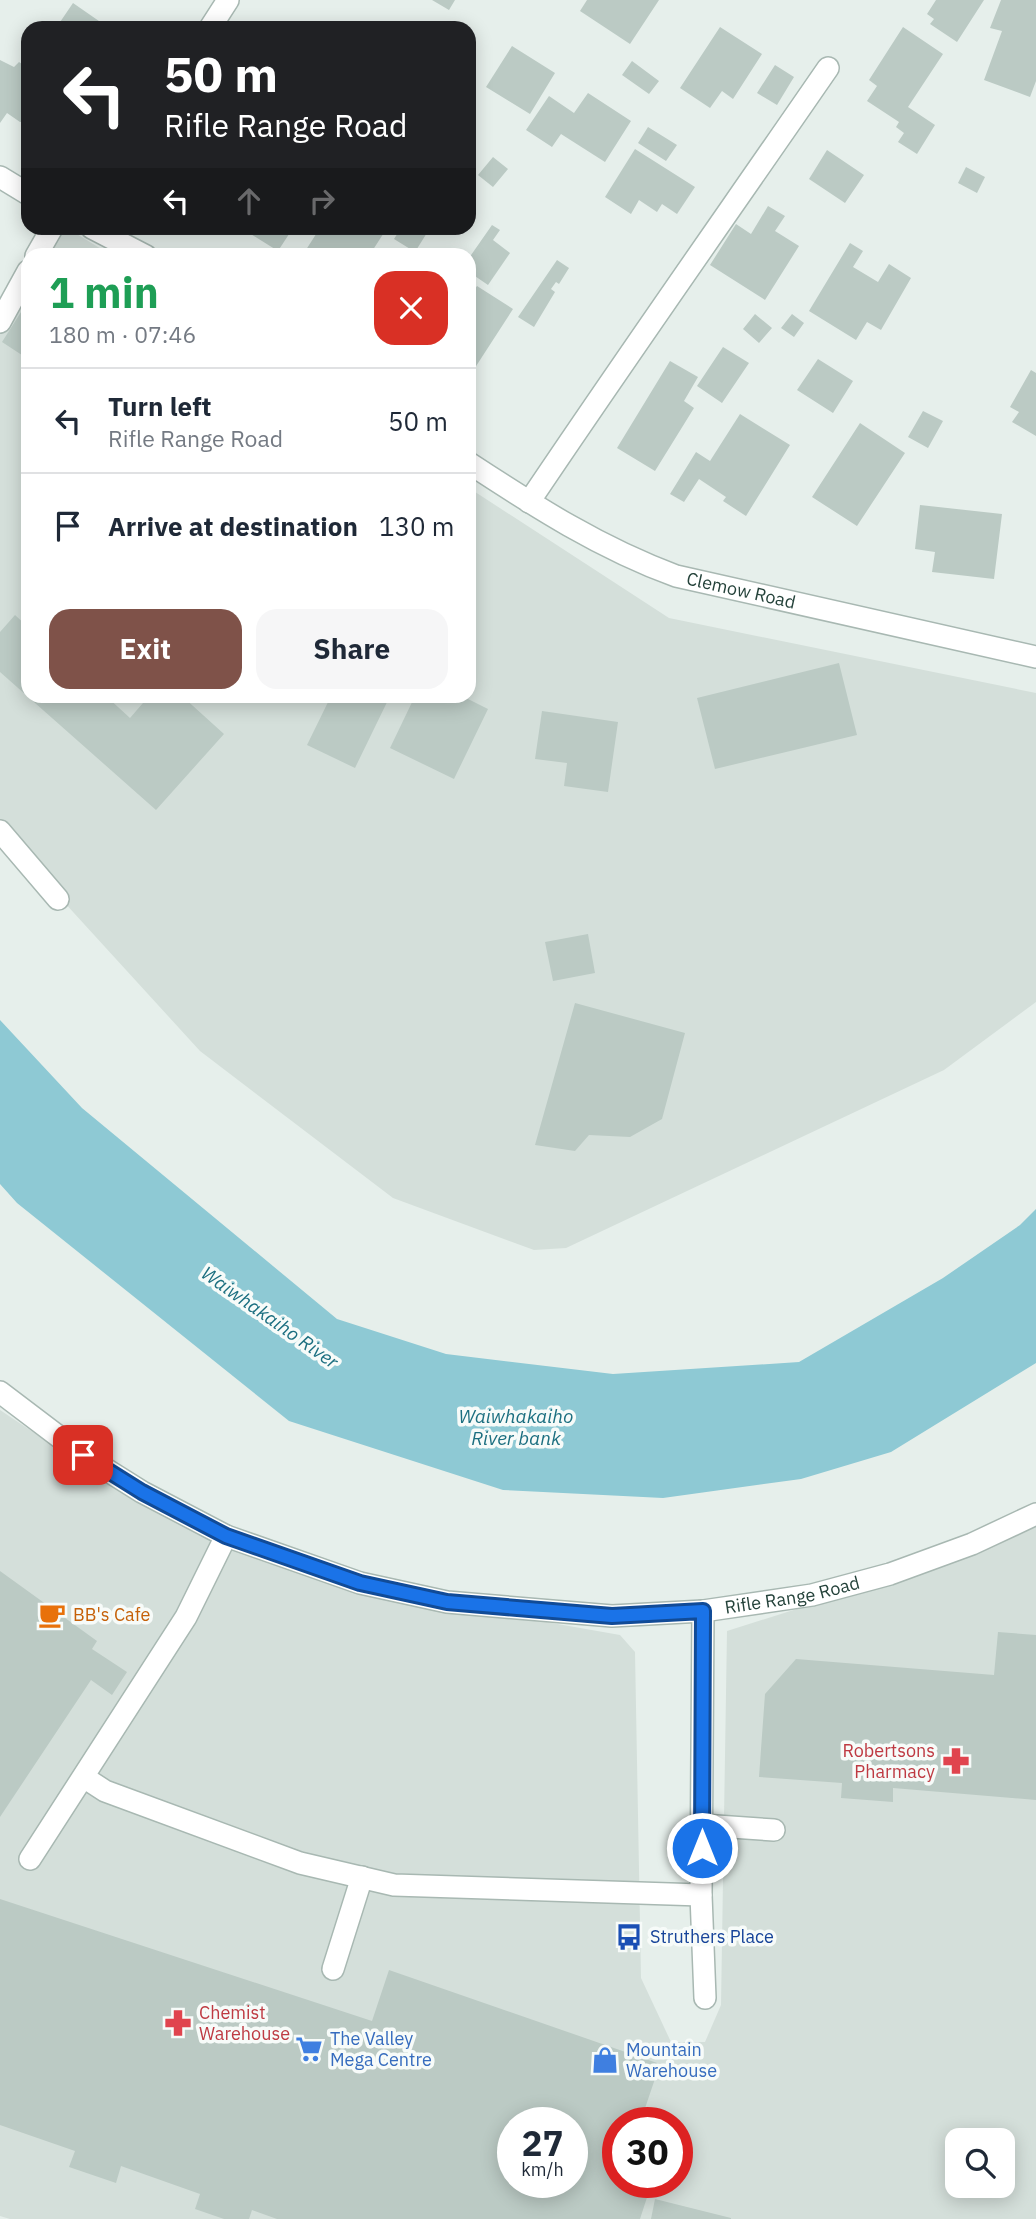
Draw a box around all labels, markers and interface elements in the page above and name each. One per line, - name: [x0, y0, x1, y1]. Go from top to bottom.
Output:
- text: 50 m: [164, 42, 278, 105]
- icon: left: [49, 49, 140, 140]
- text: Rifle Range Road: [164, 104, 408, 146]
- icon: left: [157, 182, 195, 220]
- icon: ahead: [230, 182, 268, 220]
- icon: right: [303, 182, 341, 220]
- text: 1 min: [49, 265, 159, 320]
- button: close: [374, 271, 448, 345]
- text: 180 m · 07:46: [49, 319, 196, 349]
- text: Turn left: [108, 389, 211, 423]
- icon: left: [49, 402, 87, 440]
- text: 50 m: [388, 404, 448, 438]
- text: Rifle Range Road: [108, 423, 283, 453]
- icon: arrive: [49, 507, 87, 545]
- text: Arrive at destination: [108, 509, 358, 543]
- text: 130 m: [379, 509, 455, 543]
- street label: Clemow Road: [684, 567, 798, 614]
- button: Exit: [49, 609, 242, 689]
- button: Share: [256, 609, 448, 689]
- water label: Waiwhakaiho River: [197, 1261, 344, 1374]
- water label: Waiwhakaiho River bank: [459, 1404, 573, 1450]
- pin: [53, 1425, 113, 1485]
- icon: arrive: [64, 1436, 102, 1474]
- street label: Rifle Range Road: [723, 1571, 862, 1619]
- cafe icon: BB's Cafe: [37, 1600, 67, 1630]
- place label: BB's Cafe: [73, 1603, 150, 1626]
- place label: Robertsons Pharmacy: [843, 1739, 935, 1783]
- pharmacy icon: Robertsons Pharmacy: [941, 1746, 971, 1776]
- position arrow: [665, 1811, 739, 1885]
- bus stop icon: Struthers Place: [614, 1922, 644, 1952]
- place label: Struthers Place: [650, 1925, 774, 1948]
- place label: Chemist Warehouse: [199, 2001, 290, 2045]
- pharmacy icon: Chemist Warehouse: [163, 2008, 193, 2038]
- place label: The Valley Mega Centre: [330, 2027, 432, 2071]
- supermarket icon: The Valley Mega Centre: [294, 2034, 324, 2064]
- place label: Mountain Warehouse: [626, 2038, 717, 2082]
- shop icon: Mountain Warehouse: [590, 2045, 620, 2075]
- speed limit sign: 30: [602, 2107, 693, 2198]
- text: 27: [521, 2120, 564, 2166]
- map controls: [945, 2128, 1015, 2198]
- button: search: [945, 2128, 1015, 2198]
- text: km/h: [521, 2158, 564, 2181]

